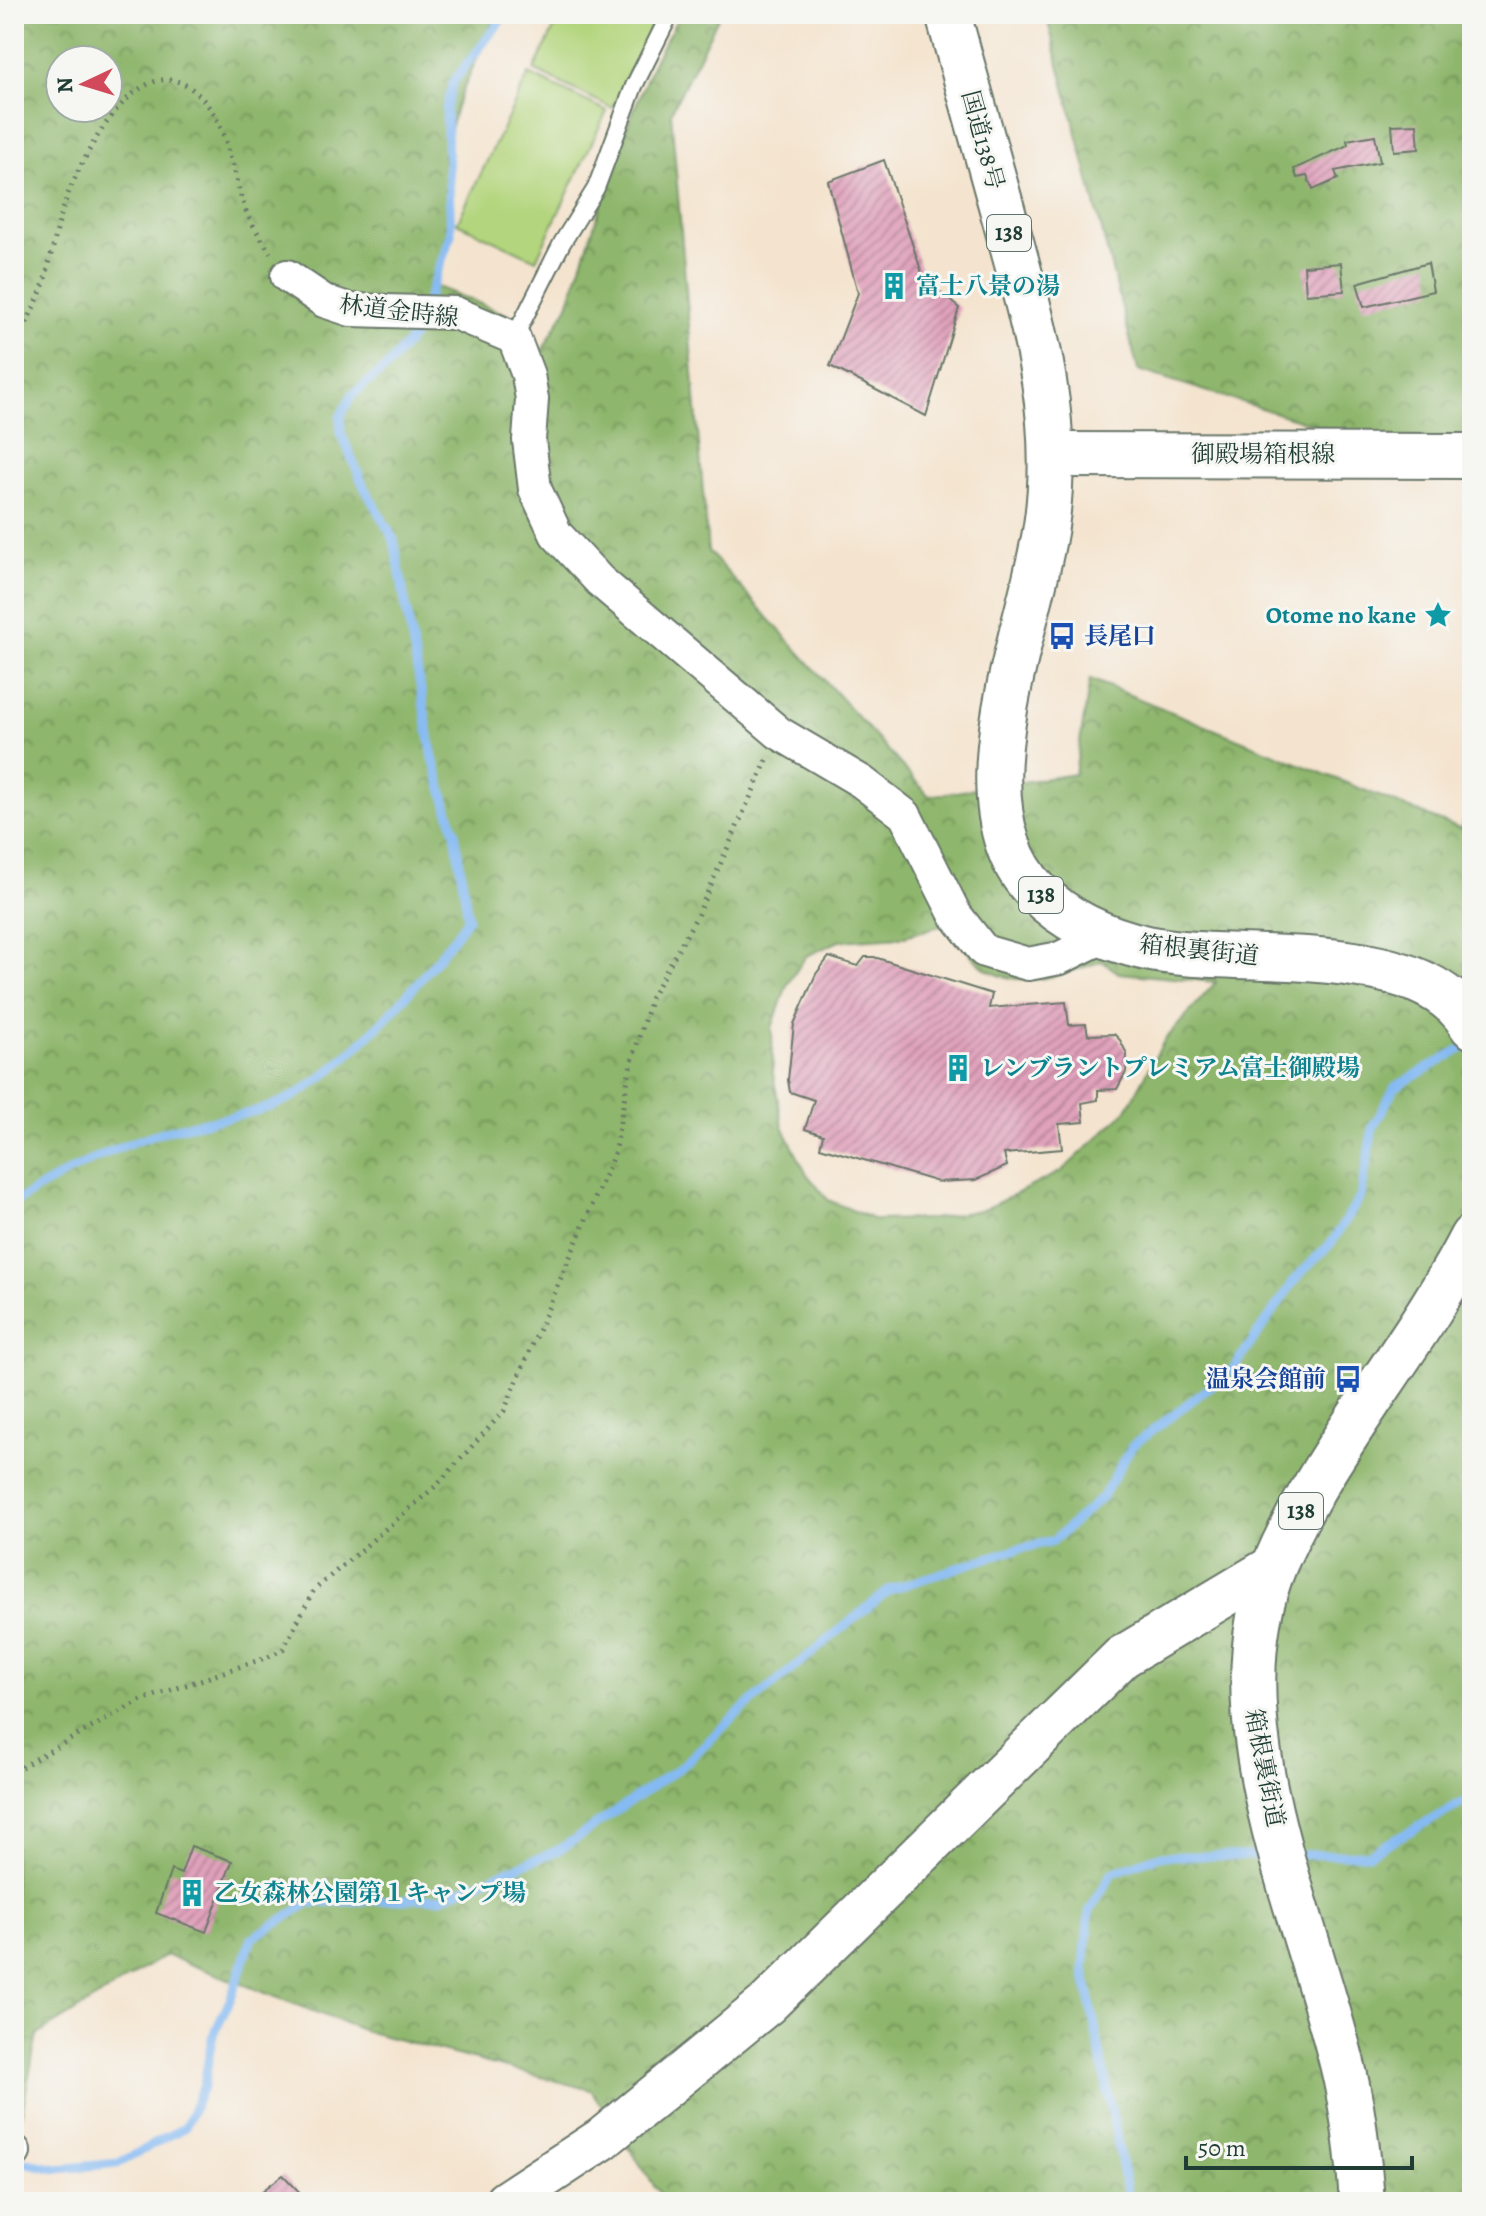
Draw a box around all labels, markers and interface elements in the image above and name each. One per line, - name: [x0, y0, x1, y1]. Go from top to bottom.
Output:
- north arrow: [44, 44, 124, 124]
- text: N: [50, 76, 81, 94]
- street label: 国道138号: [954, 87, 1012, 193]
- road number: 138: [987, 215, 1031, 251]
- place label: 富士八景の湯: [916, 270, 1060, 302]
- building icon: 富士八景の湯: [879, 271, 909, 301]
- street label: 林道金時線: [337, 288, 461, 334]
- street label: 御殿場箱根線: [1191, 438, 1335, 470]
- place label: Otome no kane: [1266, 599, 1416, 631]
- place icon: Otome no kane: [1423, 600, 1453, 630]
- place label: 長尾口: [1084, 620, 1156, 652]
- bus stop icon: 長尾口: [1047, 621, 1077, 651]
- road number: 138: [1019, 877, 1063, 913]
- street label: 箱根裏街道: [1138, 928, 1260, 972]
- place label: レンブラントプレミアム富士御殿場: [980, 1052, 1360, 1084]
- building icon: レンブラントプレミアム富士御殿場: [943, 1053, 973, 1083]
- place label: 温泉会館前: [1206, 1363, 1326, 1395]
- bus stop icon: 温泉会館前: [1333, 1364, 1363, 1394]
- road number: 138: [1279, 1493, 1323, 1529]
- street label: 箱根裏街道: [1238, 1706, 1292, 1830]
- place label: 乙女森林公園第１キャンプ場: [214, 1877, 526, 1909]
- building icon: 乙女森林公園第１キャンプ場: [177, 1878, 207, 1908]
- scale bar: [1186, 2120, 1412, 2170]
- text: 50 m: [1198, 2132, 1246, 2164]

